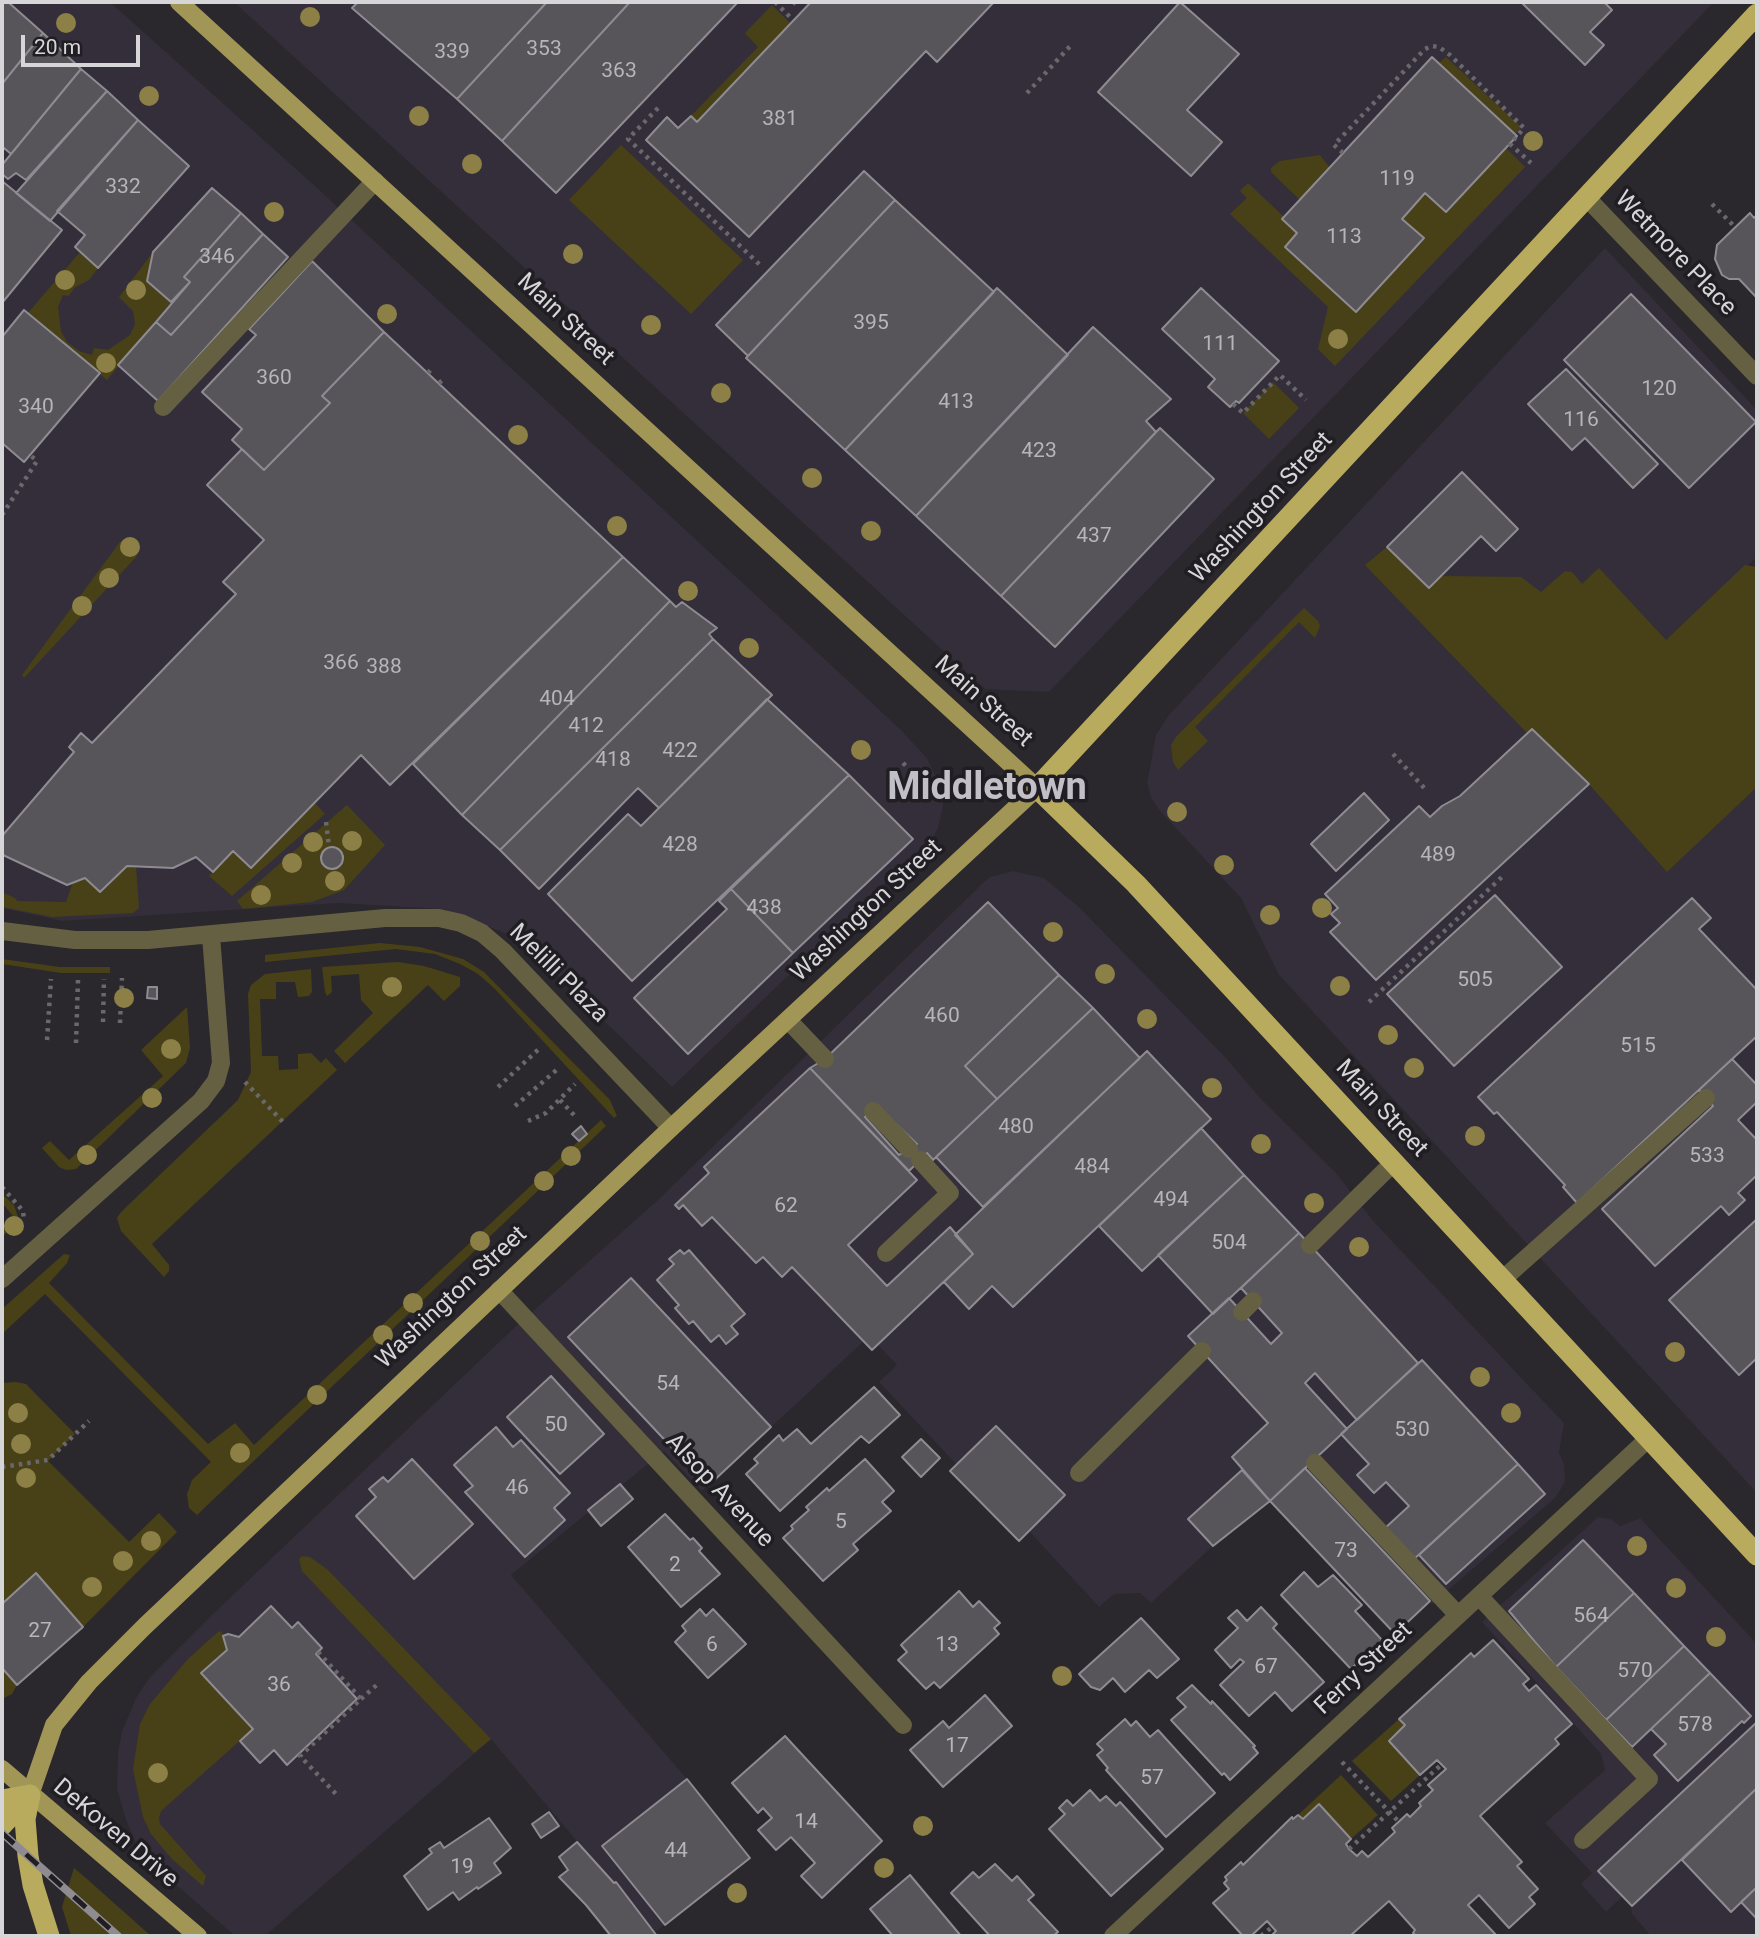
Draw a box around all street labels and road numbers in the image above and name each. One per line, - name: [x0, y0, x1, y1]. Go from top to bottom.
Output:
- street label: Wetmore Place: [1608, 186, 1742, 322]
- street label: Main Street: [510, 268, 620, 372]
- street label: Washington Street: [1185, 427, 1339, 589]
- street label: Main Street: [928, 650, 1038, 754]
- street label: Washington Street: [786, 834, 948, 988]
- street label: Melilli Plaza: [503, 919, 613, 1029]
- street label: Main Street: [1329, 1054, 1433, 1164]
- street label: Washington Street: [371, 1221, 533, 1375]
- street label: Alsop Avenue: [659, 1428, 779, 1554]
- street label: Ferry Street: [1309, 1617, 1419, 1721]
- street label: DeKoven Drive: [47, 1773, 183, 1895]

